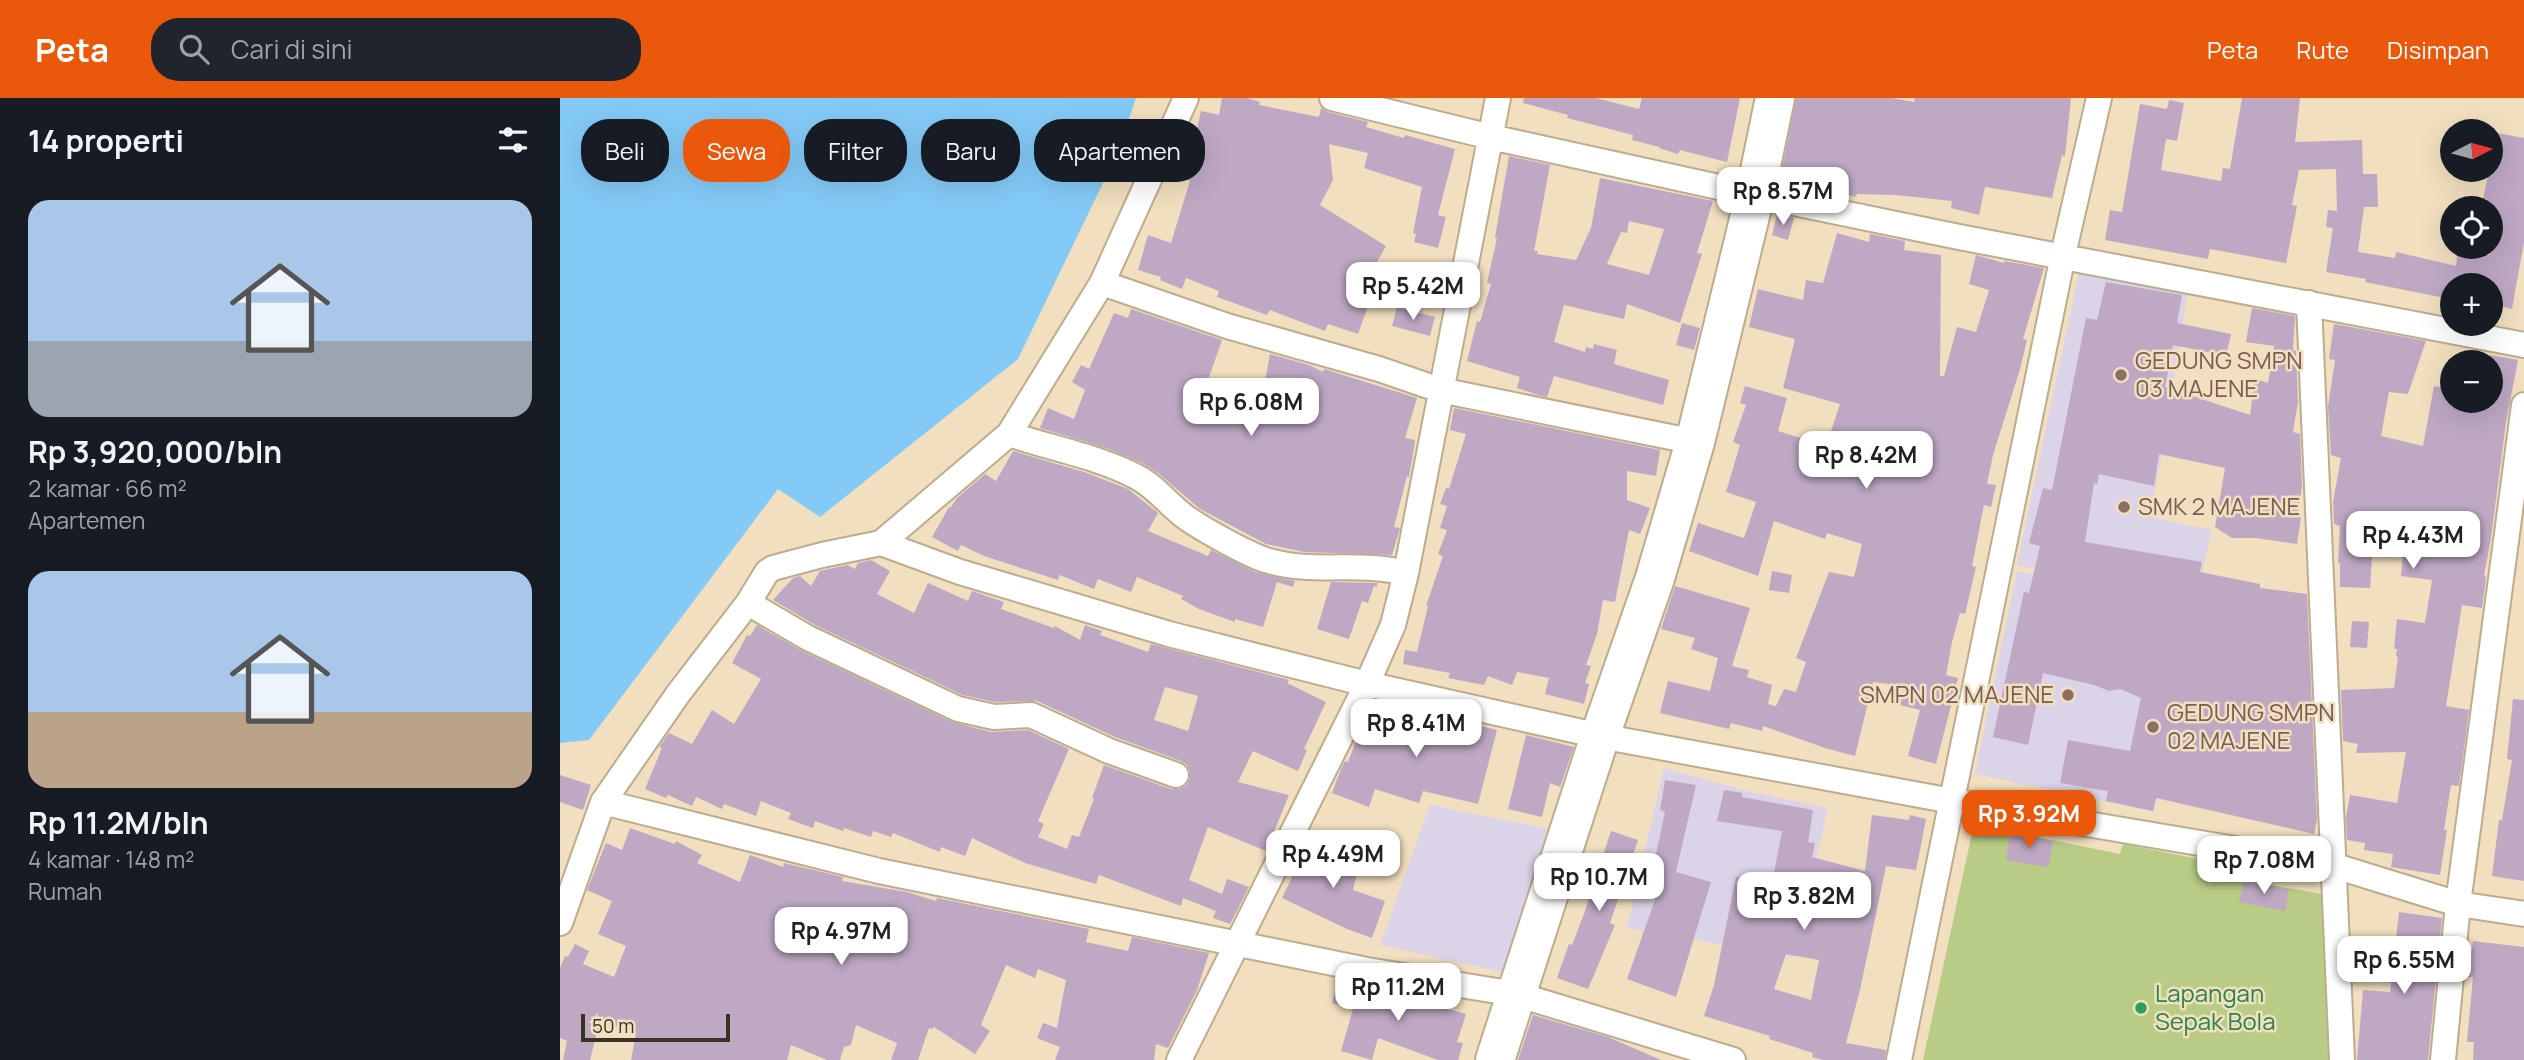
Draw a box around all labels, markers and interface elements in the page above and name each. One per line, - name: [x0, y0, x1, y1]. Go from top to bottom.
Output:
- search box: [151, 18, 641, 81]
- text: Peta: [35, 27, 109, 72]
- icon: search: [175, 30, 213, 68]
- text: Cari di sini: [231, 31, 353, 67]
- text: Peta: [2207, 33, 2258, 66]
- text: Rute: [2296, 33, 2349, 66]
- text: Disimpan: [2387, 33, 2489, 66]
- chip: Beli: [581, 119, 669, 182]
- chip: Sewa: [683, 119, 790, 182]
- chip: Filter: [804, 119, 907, 182]
- chip: Baru: [921, 119, 1020, 182]
- chip: Apartemen: [1034, 119, 1205, 182]
- north arrow: [2440, 119, 2502, 182]
- map controls: [2440, 119, 2503, 413]
- text: 14 properti: [28, 120, 184, 161]
- icon: filters: [494, 121, 532, 159]
- pin: Rp 8.57M: [1711, 167, 1855, 227]
- text: Rp 8.57M: [1733, 174, 1833, 206]
- button: locate: [2440, 196, 2503, 259]
- icon: home: [217, 245, 343, 371]
- pin: Rp 5.42M: [1341, 262, 1485, 322]
- text: Rp 5.42M: [1362, 269, 1464, 301]
- button: +: [2440, 273, 2503, 336]
- place label: GEDUNG SMPN 03 MAJENE: [2135, 343, 2303, 404]
- button: −: [2440, 350, 2503, 413]
- marker: GEDUNG SMPN 03 MAJENE: [2113, 367, 2129, 383]
- pin: Rp 6.08M: [1179, 378, 1323, 438]
- text: Rp 6.08M: [1199, 385, 1303, 417]
- text: Rp 3,920,000/bln: [28, 431, 282, 472]
- pin: Rp 8.42M: [1794, 432, 1938, 491]
- text: Rp 8.42M: [1815, 438, 1917, 470]
- text: 2 kamar · 66 m²: [28, 472, 187, 504]
- place label: SMK 2 MAJENE: [2138, 489, 2300, 522]
- marker: SMK 2 MAJENE: [2116, 499, 2132, 515]
- text: Apartemen: [28, 504, 145, 536]
- pin: Rp 4.43M: [2341, 512, 2485, 571]
- text: Rp 4.43M: [2362, 518, 2464, 550]
- icon: home: [217, 616, 343, 742]
- place label: SMPN 02 MAJENE: [1860, 677, 2054, 710]
- marker: SMPN 02 MAJENE: [2060, 687, 2076, 703]
- place label: GEDUNG SMPN 02 MAJENE: [2167, 695, 2335, 756]
- pin: Rp 8.41M: [1344, 700, 1488, 759]
- text: Rp 8.41M: [1367, 706, 1465, 738]
- marker: GEDUNG SMPN 02 MAJENE: [2145, 719, 2161, 735]
- pin: Rp 3.92M: [1957, 790, 2101, 850]
- text: Rp 3.92M: [1978, 797, 2080, 829]
- text: Rp 11.2M/bln: [28, 802, 209, 843]
- pin: Rp 4.49M: [1261, 830, 1405, 890]
- pin: Rp 7.08M: [2192, 836, 2336, 896]
- text: Rp 4.49M: [1282, 837, 1384, 869]
- text: 4 kamar · 148 m²: [28, 843, 195, 875]
- text: Rp 7.08M: [2213, 843, 2315, 875]
- pin: Rp 10.7M: [1527, 854, 1671, 913]
- text: Rp 10.7M: [1550, 860, 1648, 892]
- pin: Rp 3.82M: [1732, 872, 1876, 932]
- text: Rumah: [28, 875, 102, 907]
- text: Rp 3.82M: [1753, 879, 1855, 911]
- pin: Rp 4.97M: [769, 908, 913, 967]
- text: Rp 4.97M: [791, 914, 891, 946]
- pin: Rp 6.55M: [2332, 936, 2476, 996]
- text: Rp 6.55M: [2353, 943, 2455, 975]
- pin: Rp 11.2M: [1326, 964, 1470, 1023]
- text: Rp 11.2M: [1351, 970, 1445, 1002]
- place label: Lapangan Sepak Bola: [2155, 976, 2276, 1037]
- marker: Lapangan Sepak Bola: [2133, 1000, 2149, 1016]
- scale bar: [581, 1011, 730, 1043]
- text: 50 m: [592, 1013, 634, 1039]

